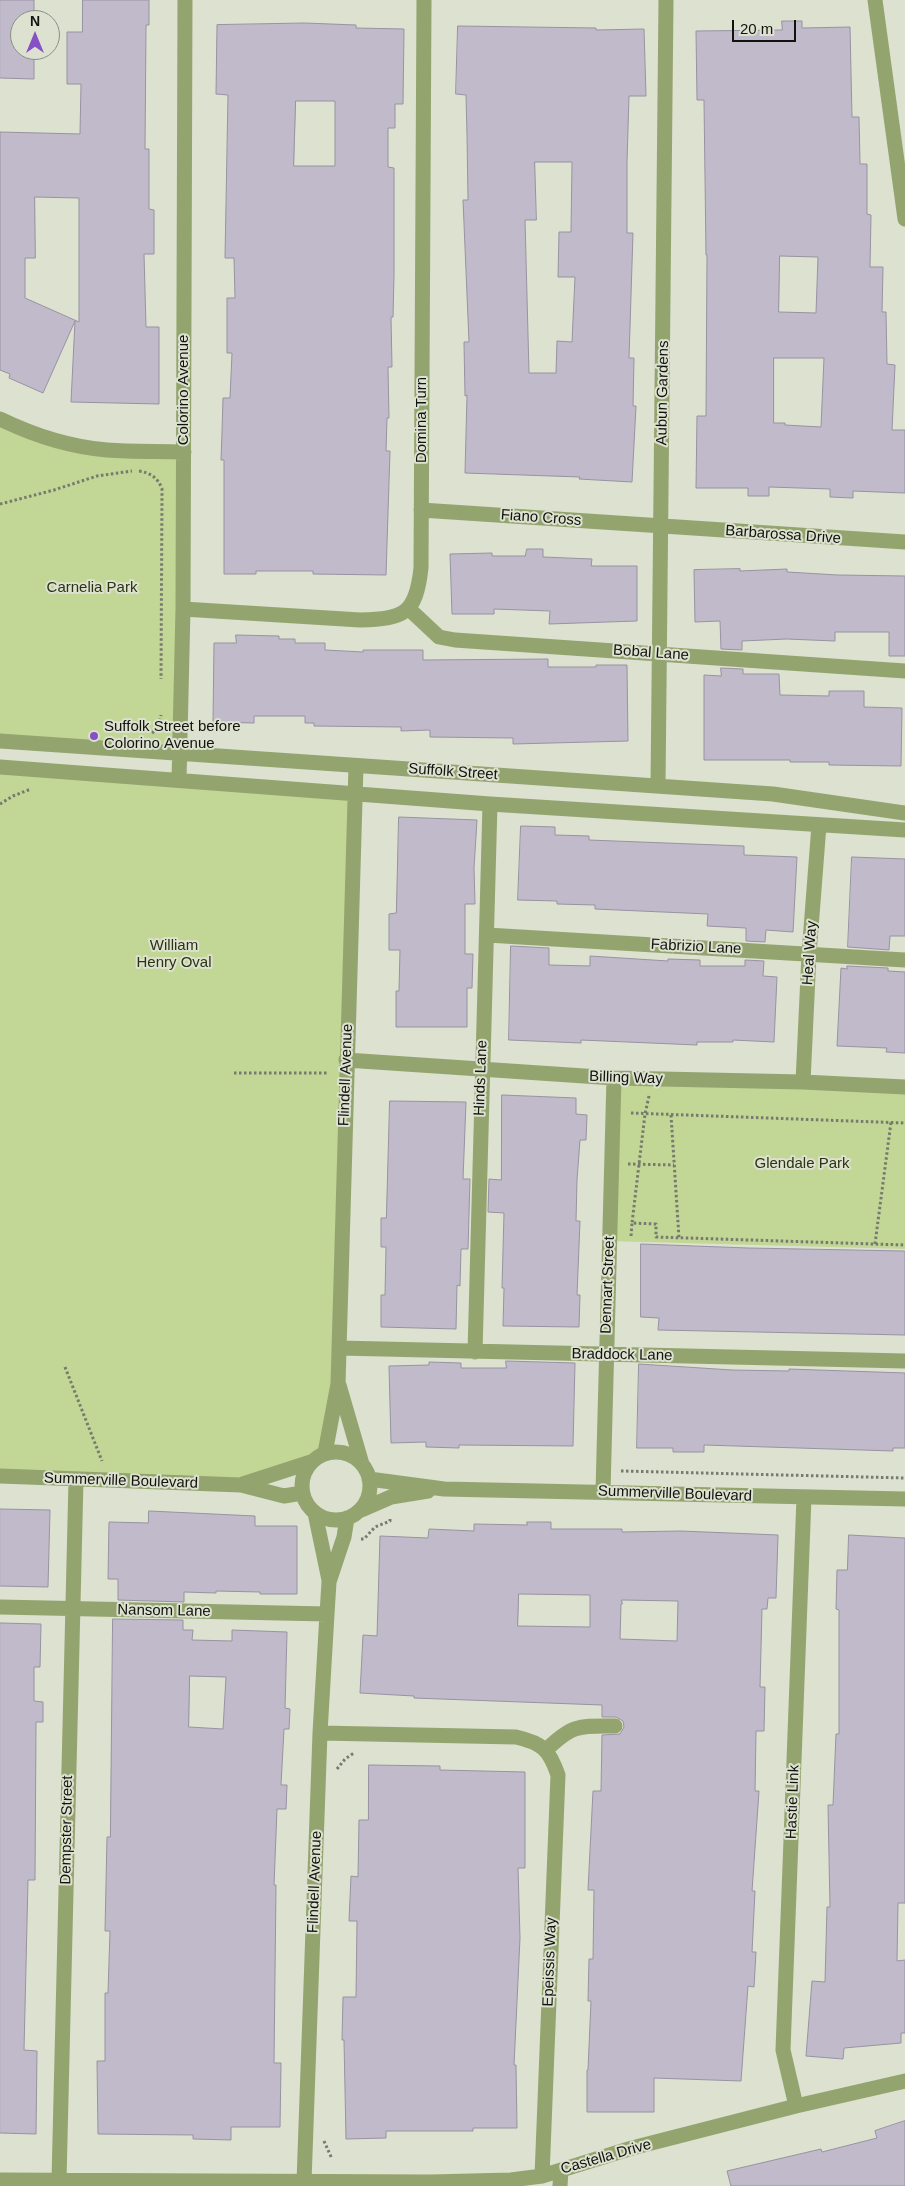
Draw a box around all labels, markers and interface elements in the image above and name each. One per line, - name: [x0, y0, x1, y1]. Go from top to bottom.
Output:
- north arrow: [10, 10, 60, 60]
- scale bar: [735, 10, 799, 42]
- text: N: [30, 13, 40, 29]
- text: 20 m: [740, 20, 773, 37]
- street label: Colorino Avenue: [175, 335, 193, 445]
- street label: Aubun Gardens: [653, 340, 673, 446]
- street label: Domina Turn: [413, 377, 431, 463]
- street label: Fiano Cross: [500, 506, 582, 530]
- street label: Barbarossa Drive: [725, 522, 841, 548]
- park label: Carnelia Park: [47, 579, 137, 597]
- street label: Bobal Lane: [613, 641, 689, 665]
- place label: Suffolk Street before Colorino Avenue: [104, 718, 240, 753]
- marker: Suffolk Street before Colorino Avenue: [88, 730, 100, 742]
- street label: Suffolk Street: [408, 760, 498, 784]
- street label: Heal Way: [799, 920, 821, 986]
- street label: Fabrizio Lane: [650, 936, 742, 958]
- park label: William Henry Oval: [136, 937, 212, 972]
- street label: Flindell Avenue: [335, 1024, 357, 1126]
- street label: Hinds Lane: [471, 1040, 491, 1116]
- street label: Billing Way: [589, 1068, 663, 1088]
- park label: Glendale Park: [754, 1155, 850, 1173]
- street label: Dennart Street: [597, 1236, 619, 1334]
- street label: Braddock Lane: [571, 1345, 673, 1365]
- street label: Summerville Boulevard: [44, 1469, 198, 1493]
- street label: Summerville Boulevard: [598, 1482, 752, 1506]
- street label: Nansom Lane: [117, 1601, 211, 1621]
- street label: Hastie Link: [783, 1765, 803, 1839]
- street label: Dempster Street: [57, 1775, 77, 1885]
- street label: Flindell Avenue: [304, 1831, 326, 1933]
- street label: Epeissis Way: [539, 1917, 561, 2007]
- street label: Castella Drive: [559, 2135, 653, 2179]

